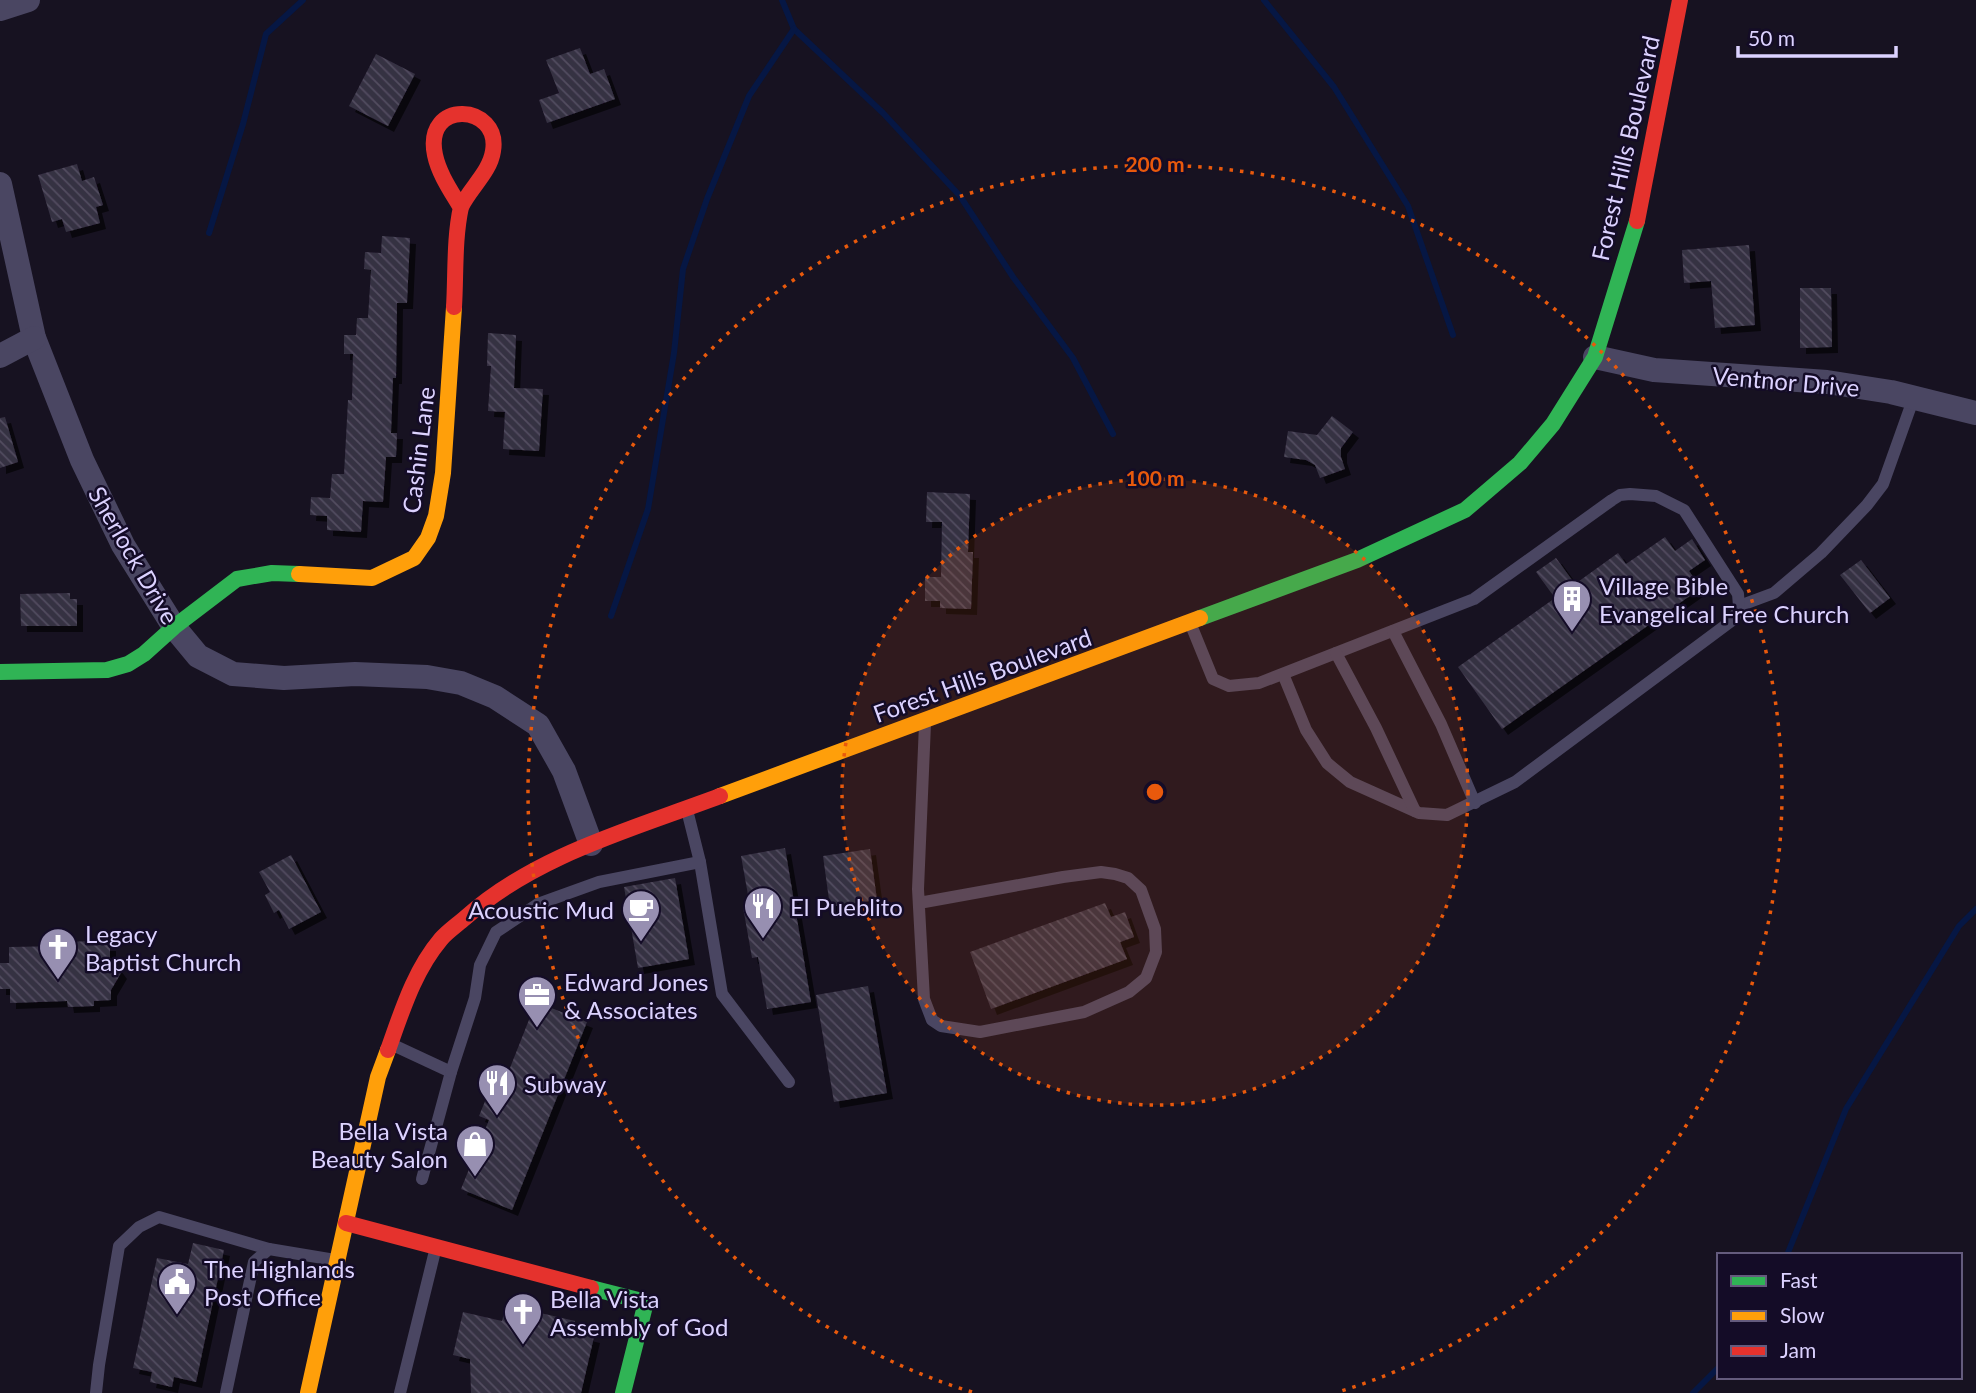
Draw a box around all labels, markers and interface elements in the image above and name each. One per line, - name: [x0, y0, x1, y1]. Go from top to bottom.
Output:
- scale bar: [1738, 14, 1896, 58]
- text: 50 m: [1748, 25, 1795, 50]
- street label: Forest Hills Boulevard: [1585, 33, 1665, 263]
- text: 200 m: [1125, 151, 1185, 176]
- street label: Ventnor Drive: [1711, 360, 1861, 402]
- street label: Cashin Lane: [396, 385, 440, 515]
- text: 100 m: [1125, 465, 1185, 490]
- street label: Sherlock Drive: [83, 481, 185, 629]
- place label: Village Bible Evangelical Free Church: [1599, 571, 1850, 628]
- building icon: Village Bible Evangelical Free Church: [1551, 578, 1593, 633]
- street label: Forest Hills Boulevard: [869, 622, 1095, 728]
- centre of rings: [1143, 780, 1167, 804]
- restaurant icon: El Pueblito: [742, 885, 784, 940]
- cafe icon: Acoustic Mud: [620, 888, 662, 943]
- place label: El Pueblito: [790, 892, 903, 921]
- place label: Acoustic Mud: [468, 895, 614, 924]
- place label: Legacy Baptist Church: [85, 919, 241, 976]
- church icon: Legacy Baptist Church: [37, 926, 79, 981]
- place label: Edward Jones & Associates: [564, 967, 708, 1024]
- office icon: Edward Jones & Associates: [516, 974, 558, 1029]
- restaurant icon: Subway: [476, 1062, 518, 1117]
- place label: Subway: [524, 1069, 607, 1098]
- place label: Bella Vista Beauty Salon: [311, 1116, 448, 1173]
- shop icon: Bella Vista Beauty Salon: [454, 1123, 496, 1178]
- legend: [1717, 1253, 1962, 1379]
- place label: The Highlands Post Office: [204, 1254, 355, 1311]
- public building icon: The Highlands Post Office: [156, 1261, 198, 1316]
- text: Fast: [1780, 1267, 1818, 1292]
- place label: Bella Vista Assembly of God: [550, 1284, 728, 1341]
- church icon: Bella Vista Assembly of God: [502, 1291, 544, 1346]
- text: Slow: [1780, 1302, 1825, 1327]
- text: Jam: [1780, 1337, 1816, 1362]

